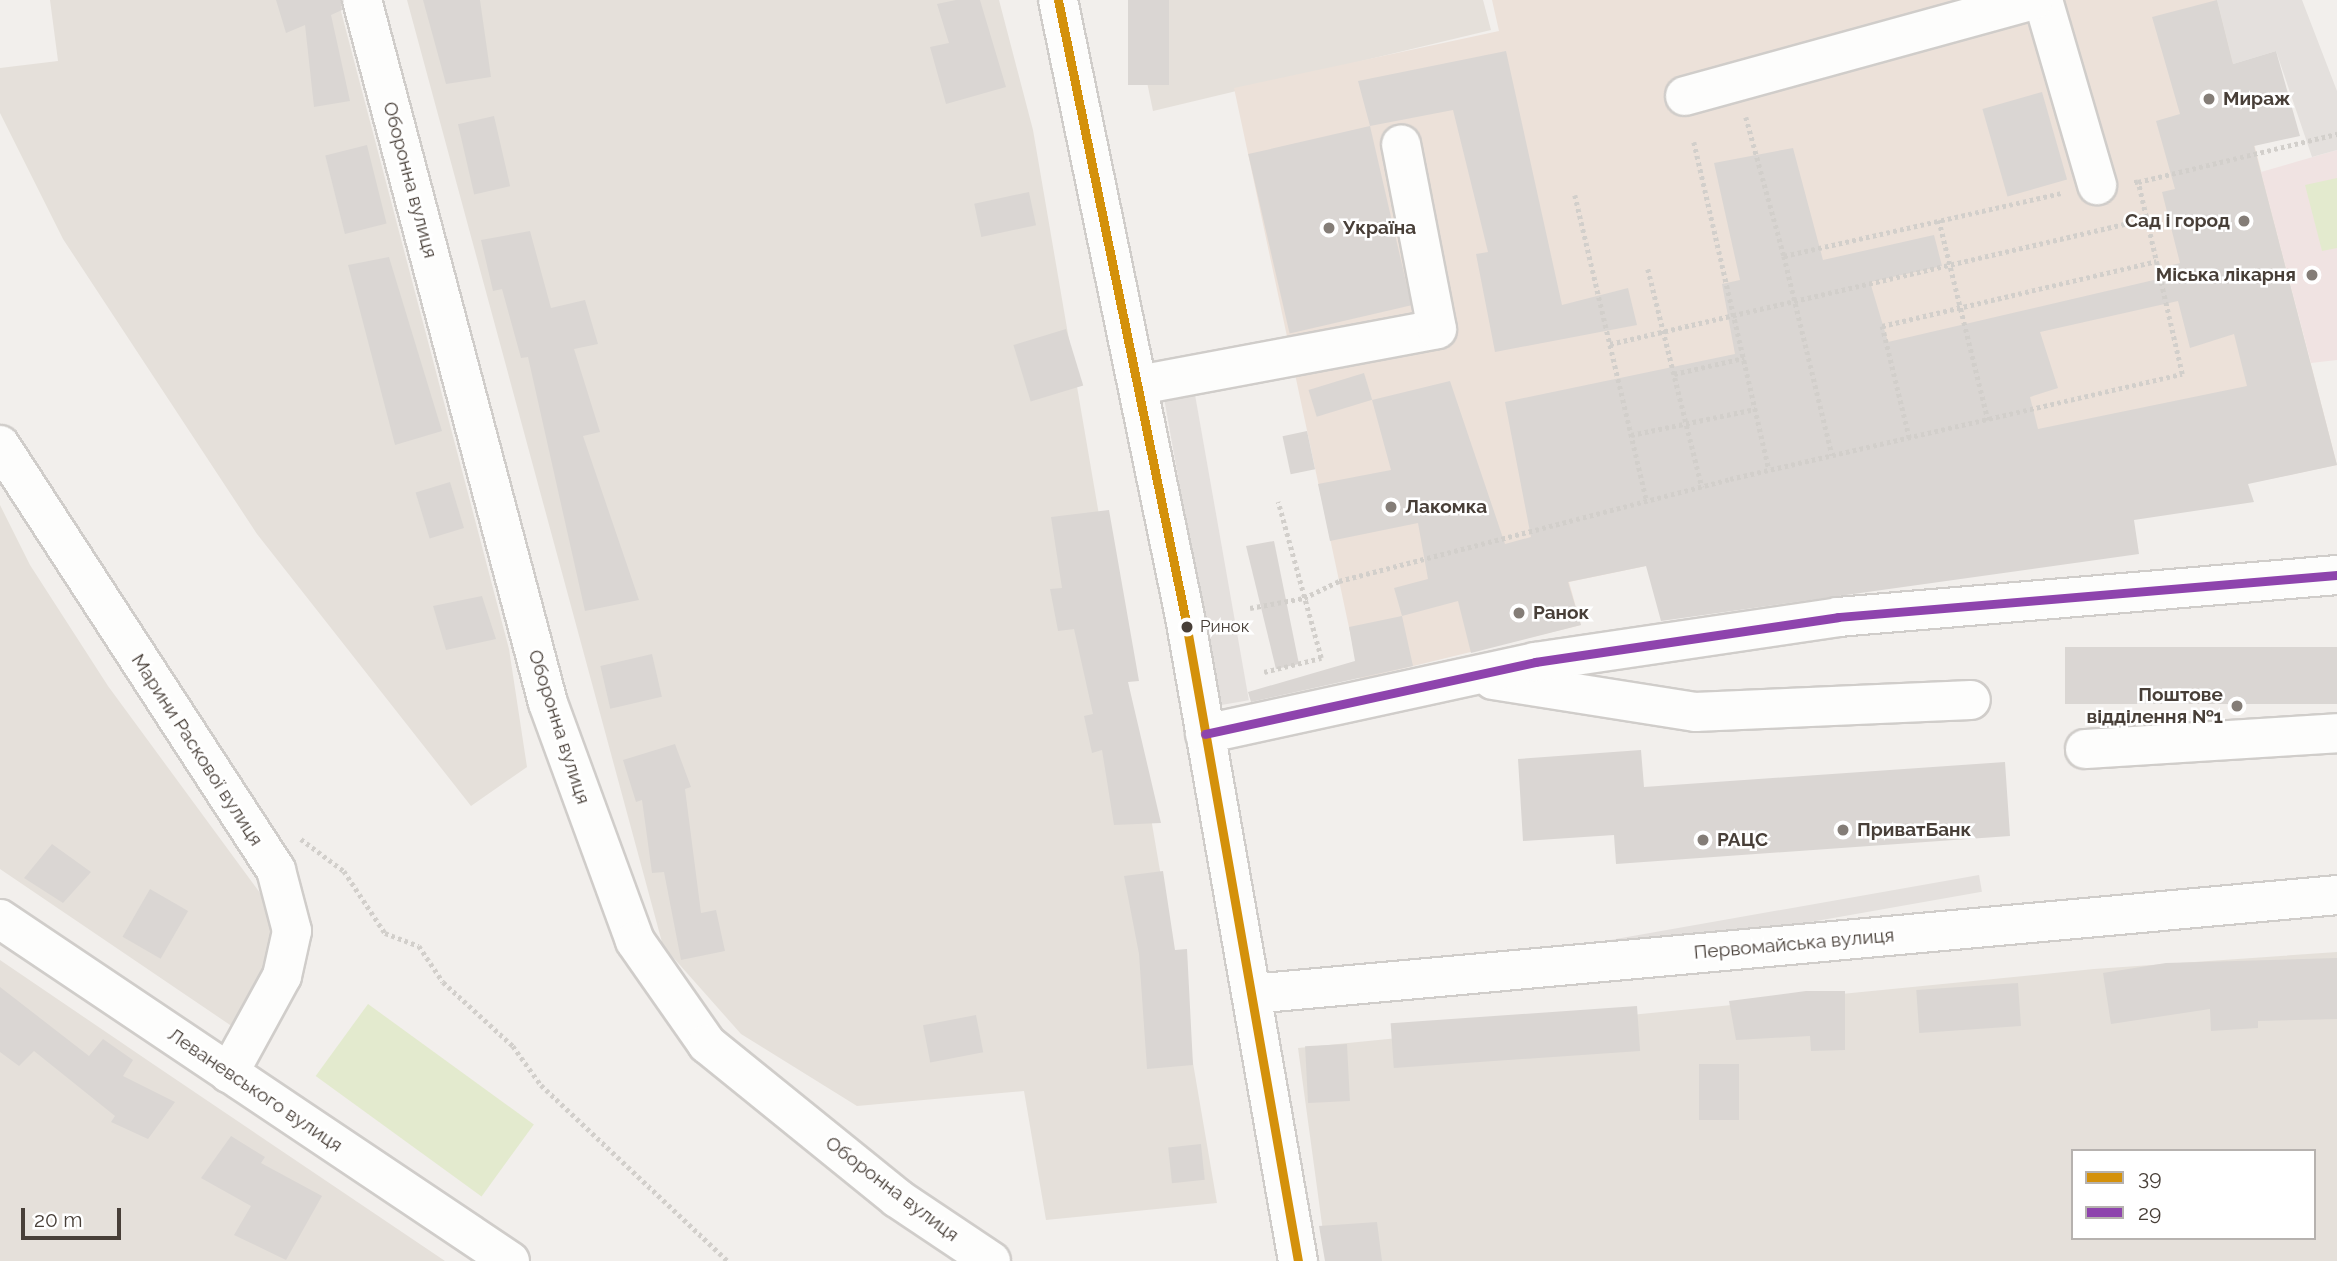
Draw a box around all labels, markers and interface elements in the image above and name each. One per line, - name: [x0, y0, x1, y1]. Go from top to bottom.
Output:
- place label: Мираж: [2223, 88, 2290, 110]
- marker: Мираж: [2201, 91, 2217, 107]
- street label: Оборонна вулиця: [378, 99, 442, 261]
- place label: Сад і город: [2125, 210, 2230, 232]
- marker: Сад і город: [2236, 213, 2252, 229]
- place label: Україна: [1343, 217, 1416, 239]
- marker: Україна: [1321, 220, 1337, 236]
- place label: Міська лікарня: [2156, 264, 2296, 286]
- marker: Міська лікарня: [2302, 265, 2322, 285]
- place label: Лакомка: [1405, 496, 1487, 518]
- marker: Лакомка: [1383, 499, 1399, 515]
- place label: Ранок: [1533, 602, 1589, 624]
- marker: Ранок: [1511, 605, 1527, 621]
- place label: Ринок: [1200, 617, 1250, 637]
- marker: Ринок: [1180, 620, 1194, 634]
- street label: Оборонна вулиця: [523, 647, 595, 807]
- street label: Марини Раскової вулиця: [126, 650, 268, 850]
- place label: Поштове відділення №1: [2086, 684, 2223, 728]
- marker: Поштове відділення №1: [2229, 698, 2245, 714]
- place label: ПриватБанк: [1857, 819, 1971, 841]
- marker: ПриватБанк: [1835, 822, 1851, 838]
- place label: РАЦС: [1717, 829, 1768, 851]
- marker: РАЦС: [1695, 832, 1711, 848]
- street label: Первомайська вулиця: [1693, 924, 1895, 964]
- street label: Леваневського вулиця: [163, 1023, 347, 1157]
- street label: Оборонна вулиця: [821, 1131, 963, 1247]
- legend: [2071, 1149, 2316, 1240]
- text: 39: [2138, 1165, 2162, 1190]
- scale bar: [24, 1194, 124, 1238]
- text: 29: [2138, 1200, 2161, 1225]
- text: 20 m: [34, 1207, 82, 1232]

